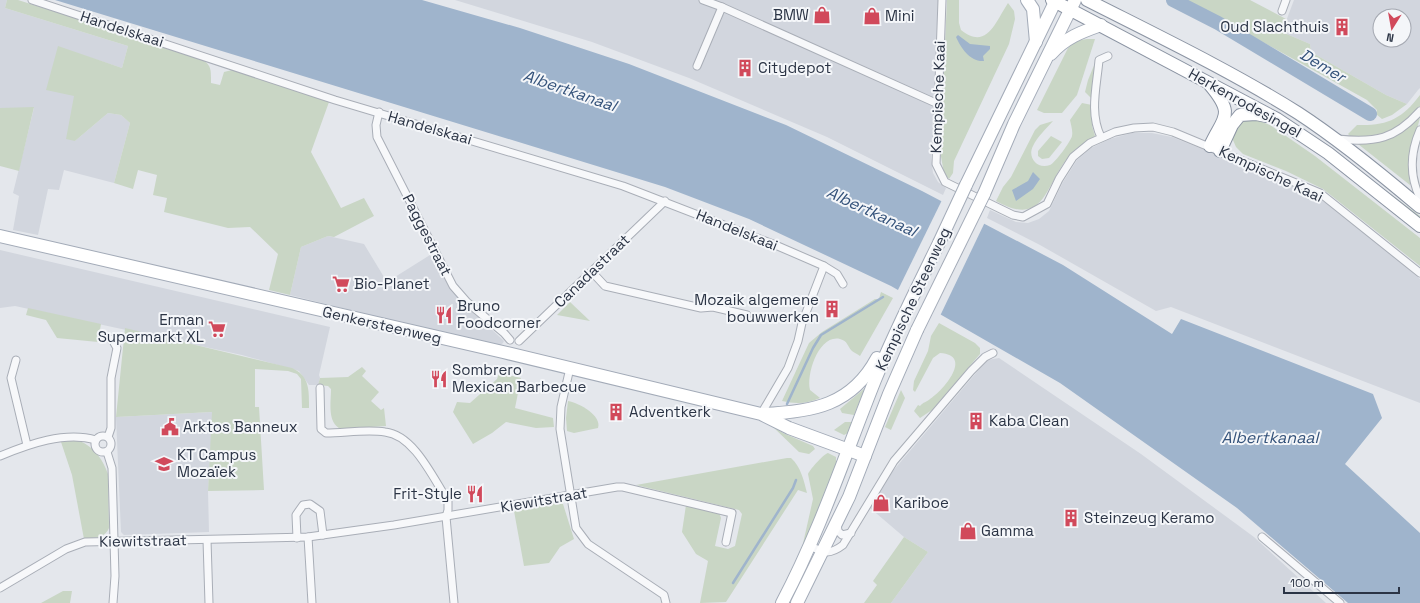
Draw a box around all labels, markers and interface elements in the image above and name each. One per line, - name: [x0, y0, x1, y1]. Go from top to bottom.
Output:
- place label: BMW: [773, 5, 809, 24]
- shop icon: BMW: [812, 5, 832, 25]
- street label: Handelskaai: [78, 6, 166, 51]
- shop icon: Mini: [862, 6, 882, 26]
- place label: Mini: [885, 6, 915, 25]
- north arrow: [1372, 8, 1412, 48]
- place label: Oud Slachthuis: [1220, 17, 1329, 36]
- building icon: Oud Slachthuis: [1332, 17, 1352, 37]
- text: N: [1385, 30, 1395, 45]
- street label: Kempische Kaai: [926, 40, 949, 154]
- water label: Demer: [1296, 44, 1351, 88]
- building icon: Citydepot: [735, 58, 755, 78]
- place label: Citydepot: [758, 58, 832, 77]
- street label: Herkenrodesingel: [1185, 64, 1305, 141]
- water label: Albertkanaal: [521, 65, 621, 117]
- street label: Handelskaai: [386, 106, 474, 149]
- street label: Kempische Kaai: [1216, 141, 1326, 206]
- water label: Albertkanaal: [823, 181, 922, 242]
- street label: Paggestraat: [399, 191, 456, 279]
- street label: Handelskaai: [693, 205, 781, 255]
- street label: Kempische Steenweg: [871, 224, 954, 373]
- street label: Canadastraat: [550, 230, 633, 311]
- supermarket icon: Bio-Planet: [331, 274, 351, 294]
- place label: Bio-Planet: [354, 274, 430, 293]
- place label: Mozaik algemene bouwwerken: [694, 290, 819, 326]
- place label: Bruno Foodcorner: [457, 296, 541, 332]
- building icon: Mozaik algemene bouwwerken: [822, 299, 842, 319]
- street label: Genkersteenweg: [321, 302, 444, 347]
- restaurant icon: Bruno Foodcorner: [434, 305, 454, 325]
- place label: Erman Supermarkt XL: [98, 310, 204, 346]
- supermarket icon: Erman Supermarkt XL: [207, 319, 227, 339]
- place label: Sombrero Mexican Barbecue: [452, 360, 586, 396]
- restaurant icon: Sombrero Mexican Barbecue: [429, 369, 449, 389]
- building icon: Adventkerk: [606, 402, 626, 422]
- place label: Adventkerk: [629, 402, 711, 421]
- building icon: Kaba Clean: [966, 411, 986, 431]
- place label: Kaba Clean: [989, 411, 1069, 430]
- public building icon: Arktos Banneux: [160, 417, 180, 437]
- place label: Arktos Banneux: [183, 417, 298, 436]
- water label: Albertkanaal: [1222, 427, 1321, 448]
- place label: KT Campus Mozaïek: [177, 445, 256, 481]
- school or university icon: KT Campus Mozaïek: [154, 454, 174, 474]
- street label: Kiewitstraat: [499, 483, 589, 516]
- place label: Frit-Style: [393, 484, 462, 503]
- restaurant icon: Frit-Style: [465, 484, 485, 504]
- shop icon: Kariboe: [871, 493, 891, 513]
- place label: Kariboe: [894, 493, 949, 512]
- building icon: Steinzeug Keramo: [1061, 508, 1081, 528]
- place label: Steinzeug Keramo: [1084, 508, 1215, 527]
- shop icon: Gamma: [958, 521, 978, 541]
- place label: Gamma: [981, 521, 1034, 540]
- street label: Kiewitstraat: [99, 530, 187, 551]
- scale bar: [1284, 569, 1399, 595]
- text: 100 m: [1290, 575, 1324, 591]

